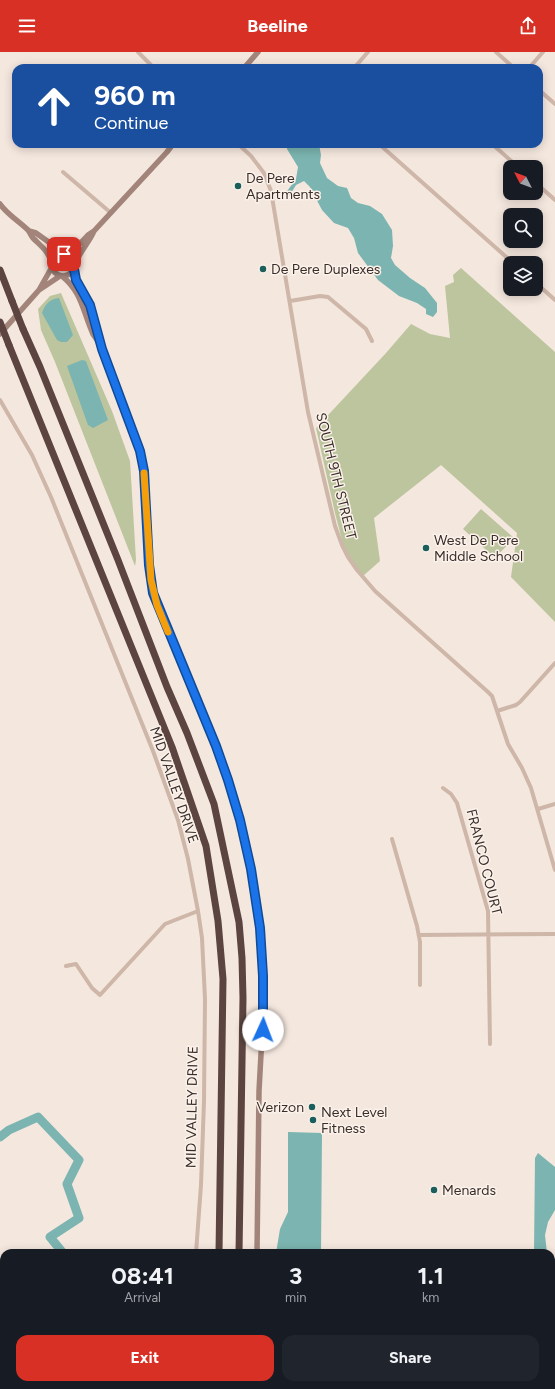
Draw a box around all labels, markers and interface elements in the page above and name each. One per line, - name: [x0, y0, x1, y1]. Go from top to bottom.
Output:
- icon: menu: [16, 15, 38, 37]
- text: Beeline: [247, 15, 308, 37]
- icon: share: [517, 15, 539, 37]
- text: 960 m: [94, 78, 176, 112]
- icon: ahead: [28, 80, 80, 132]
- text: Continue: [94, 112, 168, 134]
- north arrow: [503, 160, 543, 200]
- map controls: [503, 160, 543, 296]
- place label: De Pere Apartments: [246, 170, 320, 203]
- marker: De Pere Apartments: [233, 181, 243, 191]
- button: search: [503, 208, 543, 248]
- pin: [47, 237, 81, 271]
- icon: arrive: [53, 243, 75, 265]
- button: layers: [503, 256, 543, 296]
- place label: De Pere Duplexes: [271, 261, 380, 278]
- marker: De Pere Duplexes: [258, 264, 268, 274]
- street label: SOUTH 9TH STREET: [312, 411, 360, 541]
- place label: West De Pere Middle School: [434, 532, 523, 565]
- marker: West De Pere Middle School: [421, 543, 431, 553]
- street label: MID VALLEY DRIVE: [146, 724, 202, 846]
- street label: FRANCO COURT: [463, 807, 505, 917]
- position arrow: [242, 1009, 284, 1051]
- street label: MID VALLEY DRIVE: [182, 1046, 202, 1168]
- place label: Verizon: [256, 1099, 304, 1116]
- marker: Verizon: [307, 1102, 317, 1112]
- place label: Next Level Fitness: [321, 1104, 387, 1137]
- marker: Next Level Fitness: [308, 1115, 318, 1125]
- place label: Menards: [442, 1182, 496, 1199]
- marker: Menards: [429, 1185, 439, 1195]
- text: 08:41: [111, 1261, 174, 1290]
- text: 3: [289, 1261, 302, 1290]
- text: 1.1: [418, 1261, 444, 1290]
- text: Arrival: [124, 1290, 161, 1305]
- text: min: [285, 1290, 306, 1305]
- text: km: [422, 1290, 439, 1305]
- button: Exit: [16, 1335, 274, 1381]
- button: Share: [282, 1335, 539, 1381]

